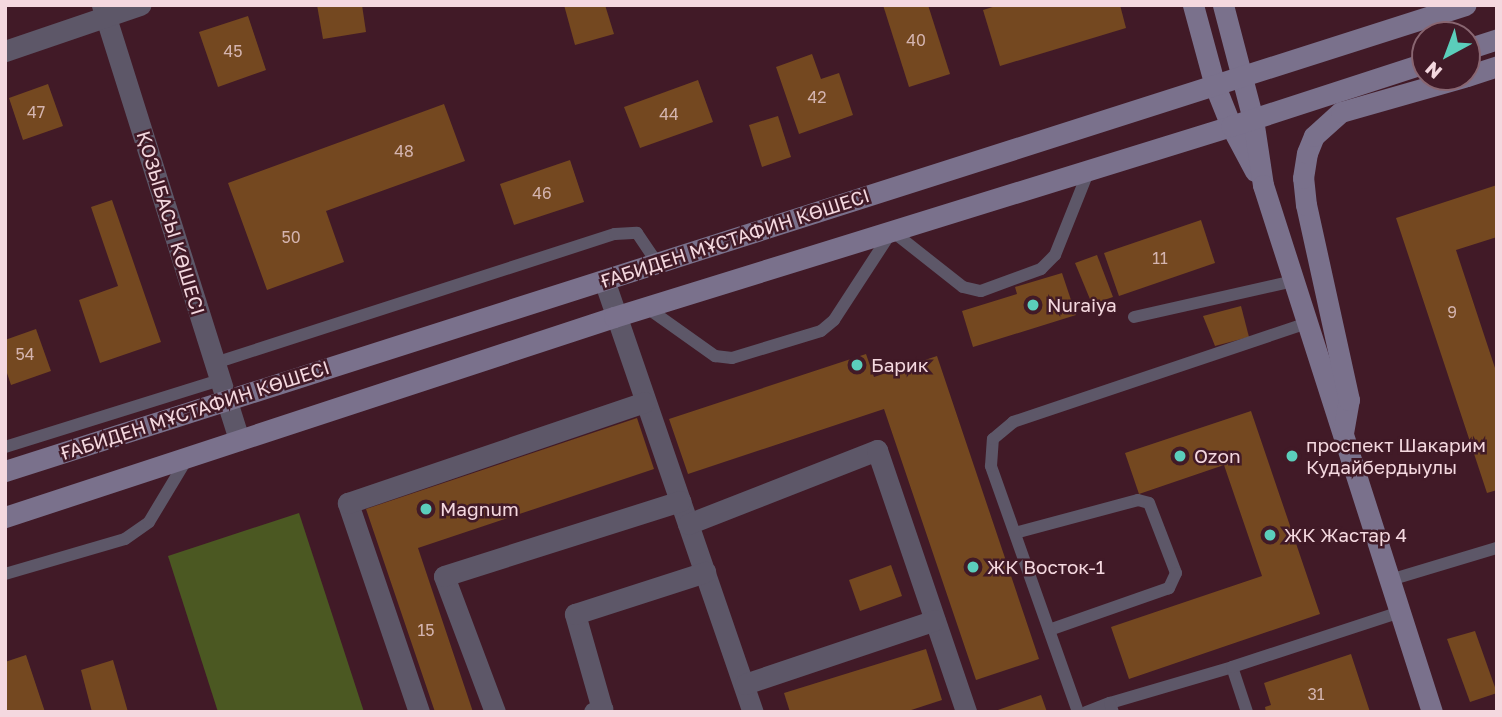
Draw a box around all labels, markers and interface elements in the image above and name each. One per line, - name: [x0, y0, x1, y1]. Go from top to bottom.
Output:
- north arrow: [1411, 21, 1481, 91]
- house number: 40: [906, 30, 926, 50]
- house number: 45: [223, 41, 243, 61]
- text: N: [1420, 57, 1446, 84]
- house number: 42: [807, 87, 827, 107]
- house number: 47: [27, 102, 45, 122]
- house number: 44: [659, 104, 679, 124]
- street label: ҚОЗЫБАСЫ КӨШЕСІ: [132, 128, 210, 318]
- house number: 48: [394, 141, 414, 161]
- house number: 46: [532, 183, 552, 203]
- street label: ҒАБИДЕН МҰСТАФИН КӨШЕСІ: [598, 184, 872, 292]
- house number: 50: [281, 227, 301, 247]
- house number: 11: [1152, 248, 1168, 268]
- place label: Nuraiya: [1047, 294, 1117, 316]
- marker: Nuraiya: [1025, 297, 1041, 313]
- house number: 9: [1447, 302, 1457, 322]
- house number: 54: [15, 344, 35, 364]
- place label: Барик: [871, 354, 929, 376]
- street label: ҒАБИДЕН МҰСТАФИН КӨШЕСІ: [58, 356, 332, 464]
- marker: Барик: [849, 357, 865, 373]
- place label: проспект Шaкaрим Кудайбердыулы: [1306, 434, 1486, 478]
- place label: Ozon: [1194, 445, 1241, 467]
- marker: Ozon: [1172, 448, 1188, 464]
- marker: проспект Шaкaрим Кудайбердыулы: [1284, 448, 1300, 464]
- place label: Magnum: [440, 498, 519, 520]
- marker: Magnum: [418, 501, 434, 517]
- place label: ЖК Жастар 4: [1284, 524, 1407, 546]
- marker: ЖК Жастар 4: [1262, 527, 1278, 543]
- place label: ЖК Восток-1: [987, 556, 1105, 578]
- marker: ЖК Восток-1: [965, 559, 981, 575]
- house number: 15: [417, 620, 435, 640]
- house number: 31: [1307, 684, 1325, 704]

